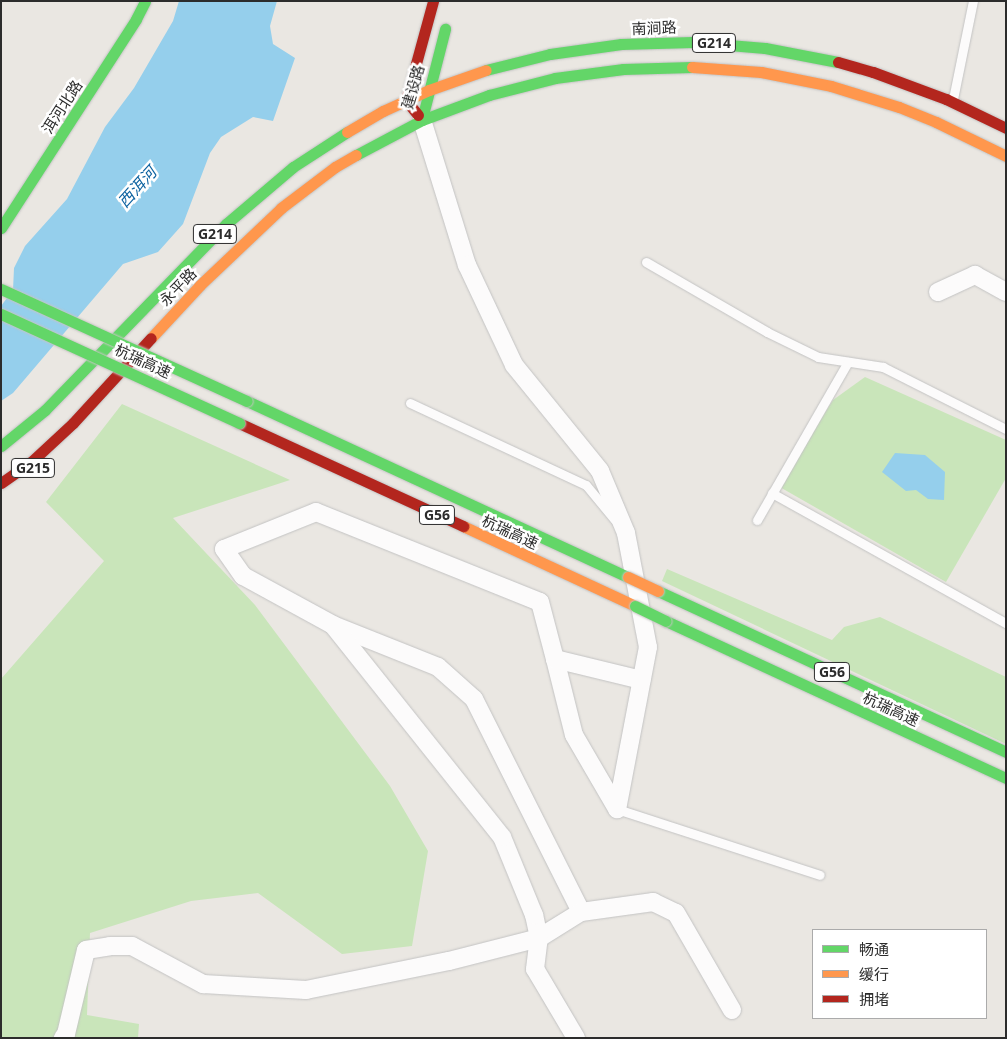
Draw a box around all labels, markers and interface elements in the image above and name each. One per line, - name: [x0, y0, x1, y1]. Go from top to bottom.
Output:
- street label: 南涧路: [631, 18, 677, 38]
- road number: G214: [692, 32, 736, 54]
- street label: 建设路: [398, 63, 428, 111]
- street label: 洱河北路: [38, 77, 86, 137]
- water label: 西洱河: [114, 163, 160, 211]
- road number: G214: [192, 222, 238, 245]
- street label: 永平路: [156, 265, 200, 309]
- street label: 杭瑞高速: [112, 340, 174, 382]
- road number: G215: [10, 456, 56, 479]
- road number: G56: [418, 504, 456, 526]
- street label: 杭瑞高速: [479, 511, 541, 553]
- road number: G56: [813, 660, 851, 684]
- street label: 杭瑞高速: [860, 688, 922, 730]
- legend: [812, 929, 987, 1019]
- text: 畅通: [859, 939, 889, 959]
- text: 缓行: [859, 964, 889, 984]
- text: 拥堵: [859, 989, 889, 1009]

